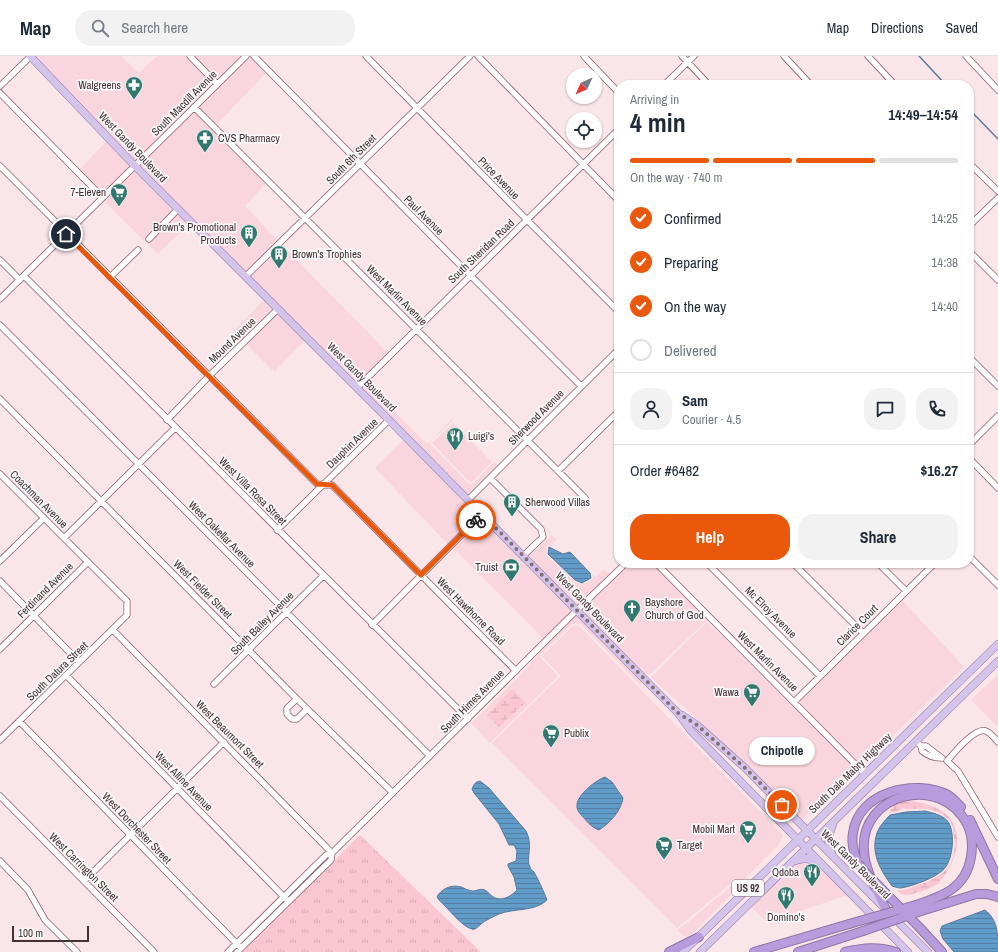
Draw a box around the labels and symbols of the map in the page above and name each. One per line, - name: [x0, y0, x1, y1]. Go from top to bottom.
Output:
- street label: South Macdill Avenue: [148, 67, 220, 139]
- north arrow: [566, 68, 602, 104]
- pharmacy icon: Walgreens: [124, 75, 144, 100]
- place label: Walgreens: [78, 78, 121, 92]
- street label: West Gandy Boulevard: [96, 109, 170, 185]
- pharmacy icon: CVS Pharmacy: [195, 128, 215, 153]
- place label: CVS Pharmacy: [218, 131, 280, 145]
- street label: South 6th Street: [323, 131, 379, 187]
- street label: Price Avenue: [475, 154, 523, 202]
- supermarket icon: 7-Eleven: [109, 182, 129, 207]
- place label: 7-Eleven: [70, 185, 106, 199]
- street label: Paul Avenue: [401, 192, 447, 238]
- street label: South Sheridan Road: [445, 216, 517, 286]
- pin: [49, 217, 83, 251]
- place label: Brown's Promotional Products: [153, 220, 236, 247]
- building icon: Brown's Promotional Products: [239, 223, 259, 248]
- building icon: Brown's Trophies: [269, 244, 289, 269]
- place label: Brown's Trophies: [292, 247, 362, 261]
- street label: West Marlin Avenue: [364, 262, 430, 328]
- street label: Mound Avenue: [206, 314, 258, 366]
- street label: West Gandy Boulevard: [324, 339, 400, 415]
- street label: Sherwood Avenue: [505, 386, 567, 448]
- street label: Dauphin Avenue: [323, 415, 381, 471]
- restaurant icon: Luigi's: [445, 426, 465, 451]
- place label: Luigi's: [468, 429, 495, 443]
- street label: West Villa Rosa Street: [216, 454, 290, 528]
- street label: Coachman Avenue: [7, 467, 71, 531]
- building icon: Sherwood Villas: [502, 492, 522, 517]
- place label: Sherwood Villas: [525, 495, 591, 509]
- street label: West Oakellar Avenue: [186, 498, 258, 570]
- courier: [456, 500, 496, 540]
- street label: West Fielder Street: [171, 557, 236, 622]
- bank icon: Truist: [501, 557, 521, 582]
- street label: Ferdinand Avenue: [14, 559, 76, 621]
- place label: Truist: [475, 560, 498, 574]
- street label: West Gandy Boulevard: [553, 569, 627, 645]
- street label: West Hawthorne Road: [434, 574, 508, 648]
- street label: Mc Elroy Avenue: [742, 583, 800, 641]
- street label: South Bailey Avenue: [227, 588, 297, 658]
- place label: Bayshore Church of God: [645, 595, 704, 622]
- church icon: Bayshore Church of God: [622, 598, 642, 623]
- street label: Clarice Court: [833, 601, 881, 649]
- street label: West Marlin Avenue: [735, 628, 801, 694]
- street label: South Datura Street: [23, 638, 91, 704]
- street label: South Himes Avenue: [437, 666, 507, 736]
- supermarket icon: Wawa: [742, 682, 762, 707]
- place label: Wawa: [714, 685, 739, 699]
- street label: West Beaumont Street: [193, 697, 267, 771]
- supermarket icon: Publix: [541, 723, 561, 748]
- place label: Publix: [564, 726, 590, 740]
- street label: South Dale Mabry Highway: [806, 729, 895, 816]
- callout: Chipotle: [749, 737, 815, 765]
- street label: West Alline Avenue: [152, 748, 216, 814]
- pin: [765, 788, 799, 822]
- street label: West Dorchester Street: [99, 789, 175, 867]
- supermarket icon: Mobil Mart: [738, 819, 758, 844]
- place label: Mobil Mart: [692, 822, 735, 836]
- street label: West Gandy Boulevard: [818, 826, 894, 902]
- street label: West Carrington Street: [46, 829, 122, 905]
- supermarket icon: Target: [654, 835, 674, 860]
- place label: Target: [677, 838, 703, 852]
- restaurant icon: Qdoba: [802, 862, 822, 887]
- place label: Qdoba: [772, 865, 799, 879]
- road number: US 92: [732, 880, 764, 896]
- restaurant icon: Domino's: [776, 885, 796, 910]
- place label: Domino's: [767, 910, 805, 924]
- scale bar: [12, 924, 89, 943]

